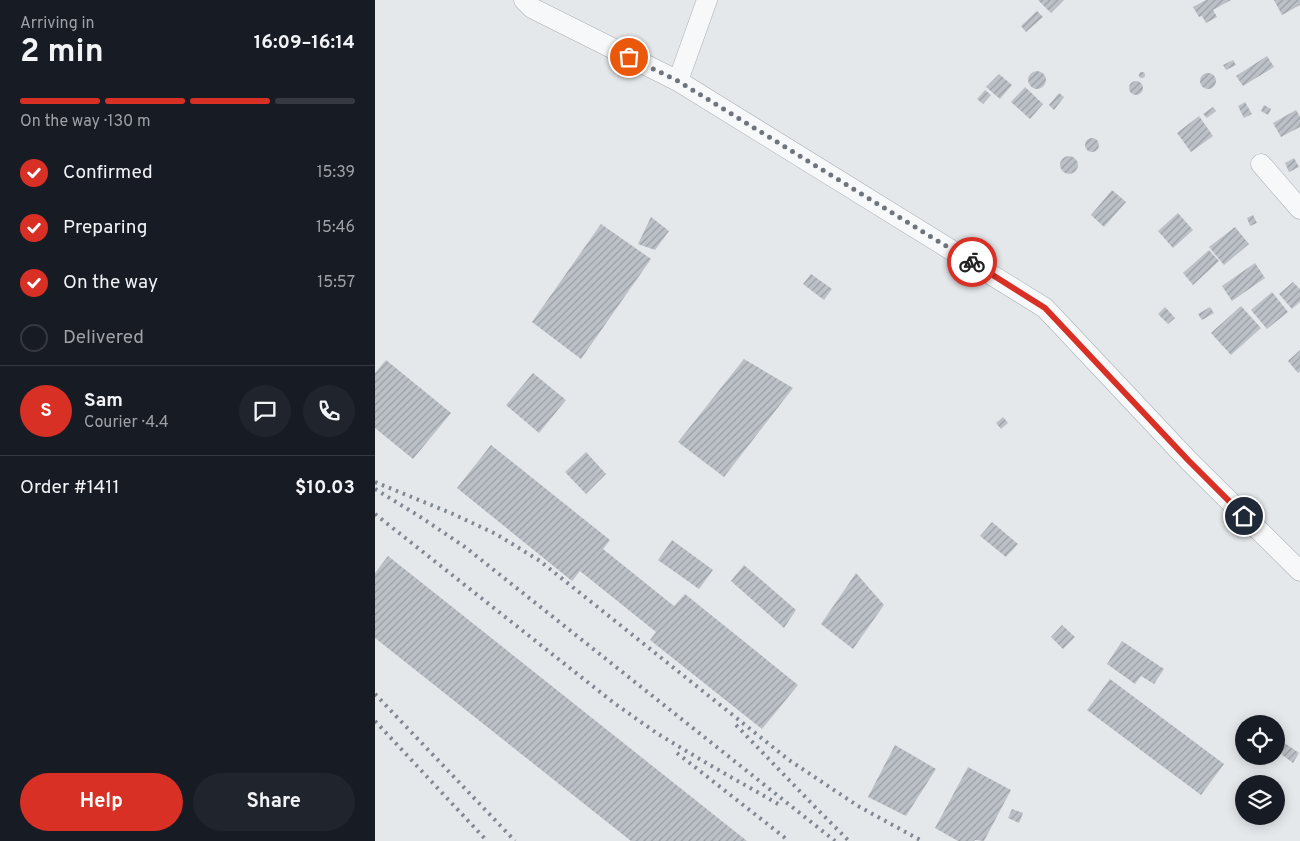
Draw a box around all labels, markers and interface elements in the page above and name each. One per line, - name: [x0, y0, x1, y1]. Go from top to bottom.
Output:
- text: Arriving in: [20, 14, 95, 34]
- text: 16:09–16:14: [254, 31, 355, 55]
- text: 2 min: [20, 33, 104, 73]
- pin: [608, 36, 650, 78]
- icon: bag: [615, 43, 643, 71]
- text: On the way · 130 m: [20, 112, 151, 132]
- icon: check: [20, 159, 48, 187]
- text: Confirmed: [63, 161, 153, 185]
- text: 15:39: [317, 163, 355, 183]
- icon: check: [20, 214, 48, 242]
- text: Preparing: [63, 216, 147, 240]
- text: 15:46: [316, 218, 355, 238]
- courier: [947, 237, 997, 287]
- icon: bike: [958, 248, 986, 276]
- icon: check: [20, 269, 48, 297]
- text: On the way: [63, 271, 158, 295]
- text: 15:57: [317, 273, 355, 293]
- text: Delivered: [63, 326, 144, 350]
- button: chat: [239, 385, 291, 437]
- button: phone: [303, 385, 355, 437]
- text: Sam: [84, 389, 123, 413]
- text: S: [40, 399, 52, 423]
- text: Courier · 4.4: [84, 413, 169, 433]
- text: Order #1411: [20, 476, 119, 500]
- text: $10.03: [295, 476, 355, 500]
- pin: [1223, 495, 1265, 537]
- icon: home: [1230, 502, 1258, 530]
- map controls: [1235, 715, 1285, 825]
- button: locate: [1235, 715, 1285, 765]
- button: Help: [20, 773, 183, 831]
- button: Share: [193, 773, 355, 831]
- button: layers: [1235, 775, 1285, 825]

